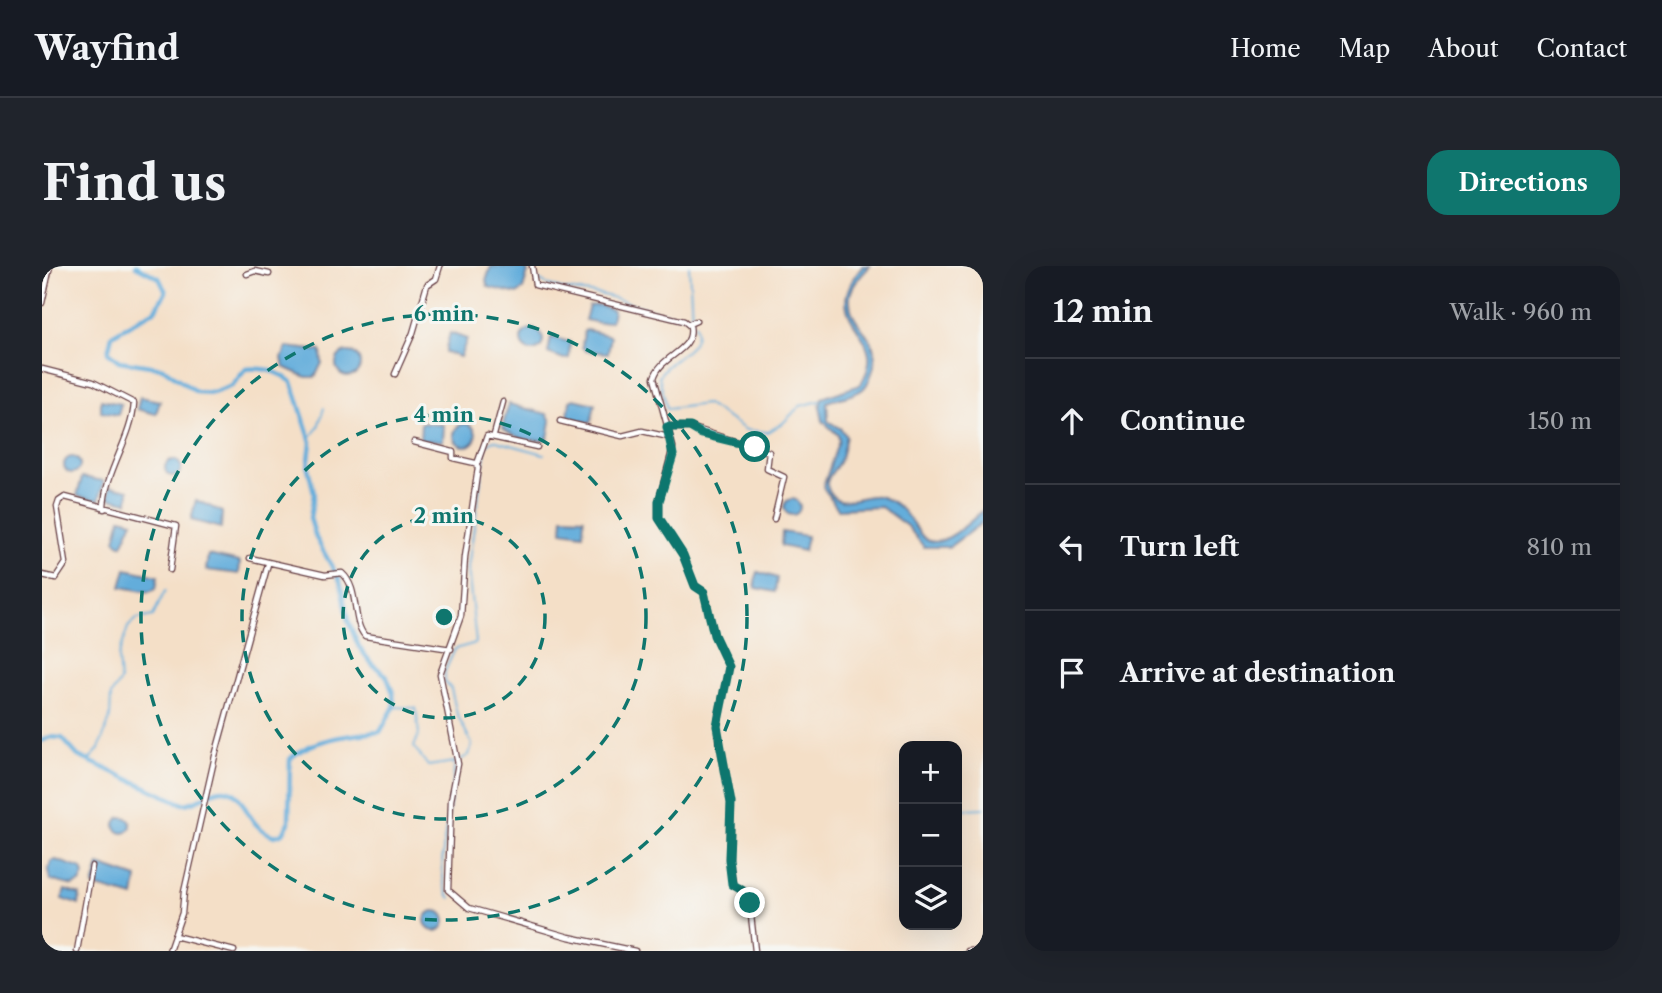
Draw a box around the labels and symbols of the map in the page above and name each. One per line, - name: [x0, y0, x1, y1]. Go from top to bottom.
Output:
- text: 6 min: [414, 301, 475, 326]
- text: 4 min: [414, 402, 475, 427]
- route start: [739, 431, 770, 462]
- text: 2 min: [414, 503, 475, 528]
- centre of rings: [432, 605, 456, 629]
- route end: [734, 887, 765, 918]

